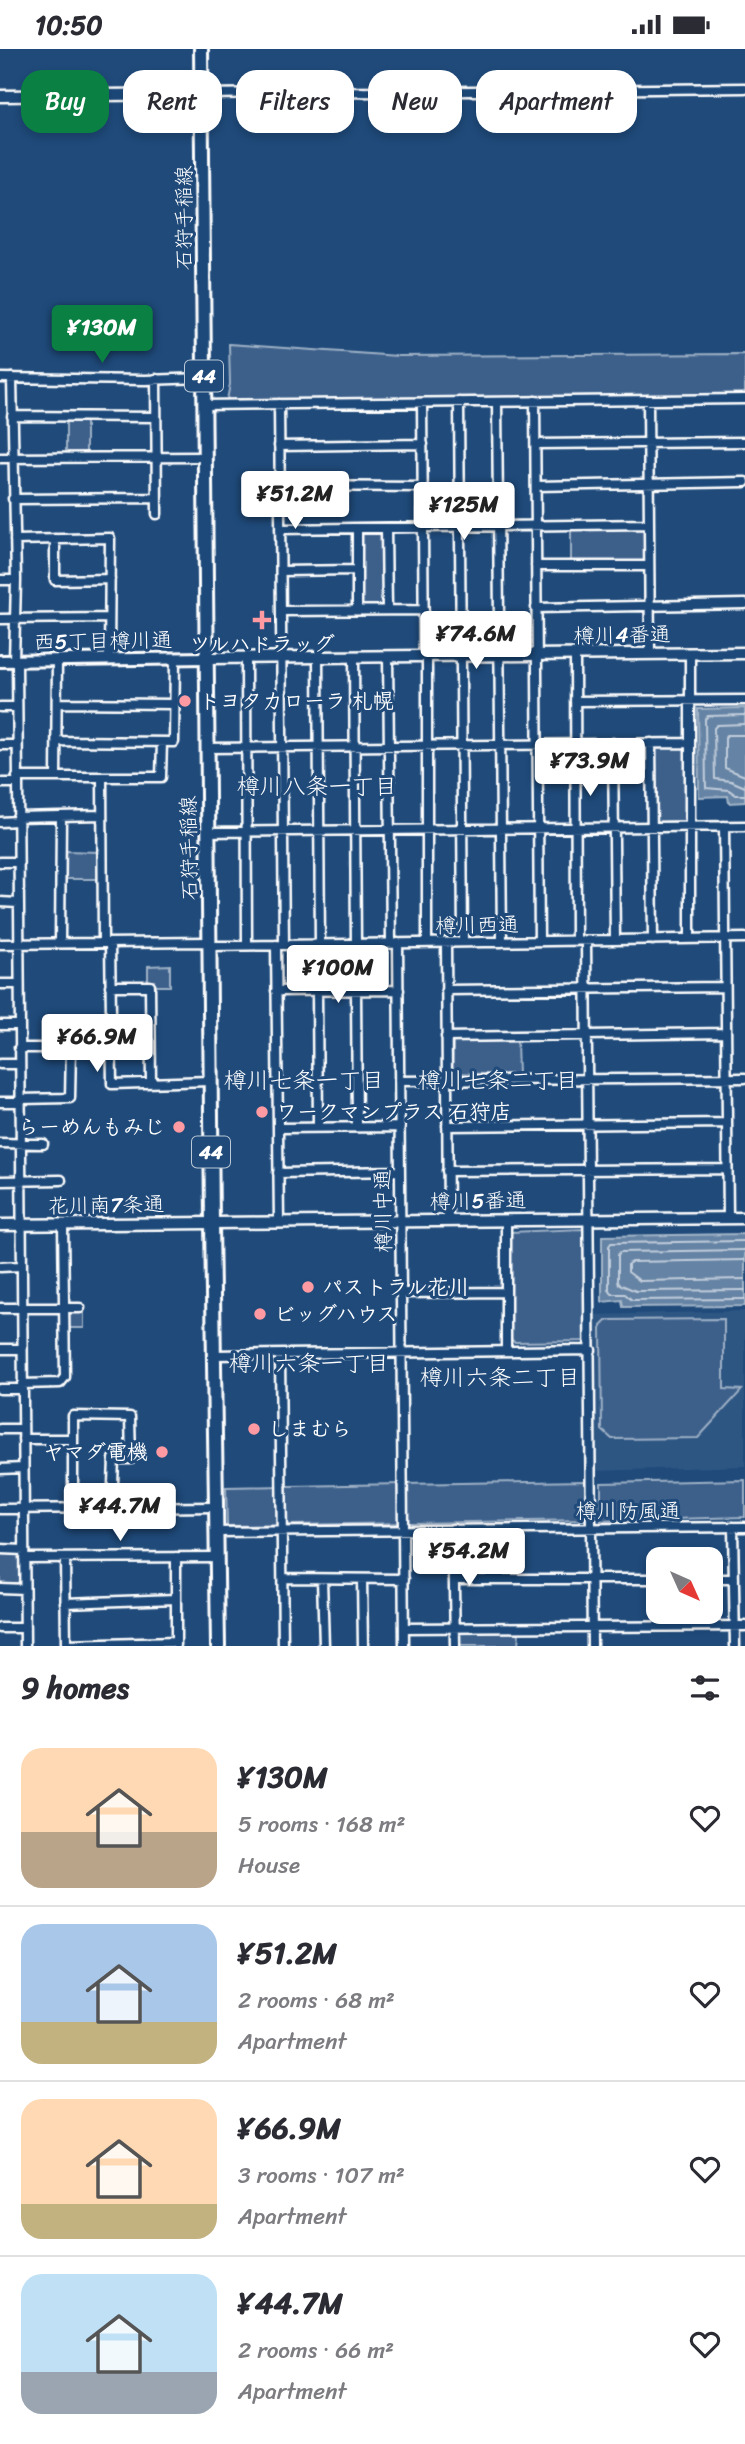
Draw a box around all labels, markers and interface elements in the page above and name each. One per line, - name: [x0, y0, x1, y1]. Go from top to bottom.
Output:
- text: 10:50: [35, 2, 103, 48]
- chip: Buy: [21, 70, 109, 133]
- chip: Rent: [123, 70, 222, 133]
- chip: Filters: [236, 70, 354, 133]
- chip: New: [368, 70, 462, 133]
- chip: Apartment: [476, 70, 637, 133]
- street label: 石狩手稲線: [165, 166, 203, 271]
- pin: ¥130M: [53, 305, 151, 365]
- text: ¥130M: [68, 307, 136, 348]
- road number: 44: [185, 361, 223, 391]
- pin: ¥51.2M: [238, 471, 352, 531]
- text: ¥51.2M: [257, 473, 333, 514]
- pin: ¥125M: [415, 483, 513, 542]
- text: ¥125M: [430, 484, 498, 525]
- pin: ¥74.6M: [419, 611, 533, 671]
- marker: ツルハドラッグ: [254, 612, 270, 628]
- text: ¥74.6M: [436, 613, 516, 654]
- street label: 樽川4番通: [573, 615, 671, 655]
- street label: 西5丁目樽川通: [33, 621, 173, 661]
- place label: ツルハドラッグ: [189, 625, 335, 663]
- place label: トヨタカローラ 札幌: [199, 682, 393, 720]
- marker: トヨタカローラ 札幌: [177, 693, 193, 709]
- pin: ¥73.9M: [533, 739, 647, 798]
- text: ¥73.9M: [551, 740, 629, 781]
- district label: 樽川八条一丁目: [237, 766, 398, 807]
- street label: 石狩手稲線: [169, 795, 209, 901]
- street label: 樽川西通: [435, 905, 519, 945]
- pin: ¥100M: [289, 946, 387, 1005]
- text: ¥100M: [303, 947, 373, 988]
- pin: ¥66.9M: [40, 1014, 154, 1074]
- text: ¥66.9M: [58, 1016, 136, 1057]
- district label: 樽川七条一丁目: [224, 1060, 385, 1101]
- district label: 樽川七条二丁目: [418, 1060, 579, 1101]
- place label: ワークマンプラス 石狩店: [276, 1093, 512, 1131]
- marker: ワークマンプラス 石狩店: [254, 1104, 270, 1120]
- place label: らーめんもみじ: [18, 1108, 165, 1146]
- marker: らーめんもみじ: [171, 1119, 187, 1135]
- road number: 44: [192, 1137, 230, 1168]
- street label: 樽川中通: [363, 1169, 403, 1253]
- street label: 樽川5番通: [429, 1181, 527, 1221]
- street label: 花川南7条通: [47, 1185, 165, 1225]
- place label: パストラル花川: [322, 1268, 470, 1306]
- marker: パストラル花川: [300, 1279, 316, 1295]
- place label: ビッグハウス: [274, 1295, 397, 1333]
- marker: ビッグハウス: [252, 1306, 268, 1322]
- district label: 樽川六条一丁目: [229, 1343, 390, 1384]
- district label: 樽川六条二丁目: [420, 1357, 581, 1398]
- place label: しまむら: [268, 1410, 352, 1448]
- marker: しまむら: [246, 1421, 262, 1437]
- place label: ヤマダ電機: [43, 1433, 148, 1471]
- marker: ヤマダ電機: [154, 1444, 170, 1460]
- pin: ¥44.7M: [63, 1483, 177, 1543]
- text: ¥44.7M: [80, 1485, 160, 1526]
- street label: 樽川防風通: [576, 1492, 681, 1530]
- pin: ¥54.2M: [412, 1529, 526, 1588]
- text: ¥54.2M: [429, 1530, 509, 1571]
- north arrow: [646, 1547, 723, 1624]
- map controls: [646, 1547, 723, 1624]
- text: 9 homes: [21, 1661, 129, 1715]
- icon: filters: [686, 1669, 724, 1707]
- text: ¥130M: [238, 1750, 327, 1804]
- icon: home: [77, 1776, 161, 1860]
- icon: heart: [686, 1799, 724, 1837]
- text: 5 rooms · 168 m²: [238, 1804, 406, 1845]
- text: House: [238, 1845, 300, 1886]
- text: ¥51.2M: [238, 1926, 337, 1980]
- icon: home: [77, 1952, 161, 2036]
- icon: heart: [686, 1975, 724, 2013]
- text: 2 rooms · 68 m²: [238, 1980, 395, 2021]
- text: Apartment: [238, 2021, 347, 2062]
- text: ¥66.9M: [238, 2101, 341, 2155]
- icon: home: [77, 2127, 161, 2211]
- icon: heart: [686, 2150, 724, 2188]
- text: 3 rooms · 107 m²: [238, 2155, 405, 2196]
- text: Apartment: [238, 2196, 347, 2237]
- text: ¥44.7M: [238, 2276, 343, 2330]
- icon: home: [77, 2302, 161, 2386]
- icon: heart: [686, 2325, 724, 2363]
- text: 2 rooms · 66 m²: [238, 2330, 394, 2371]
- text: Apartment: [238, 2371, 347, 2412]

